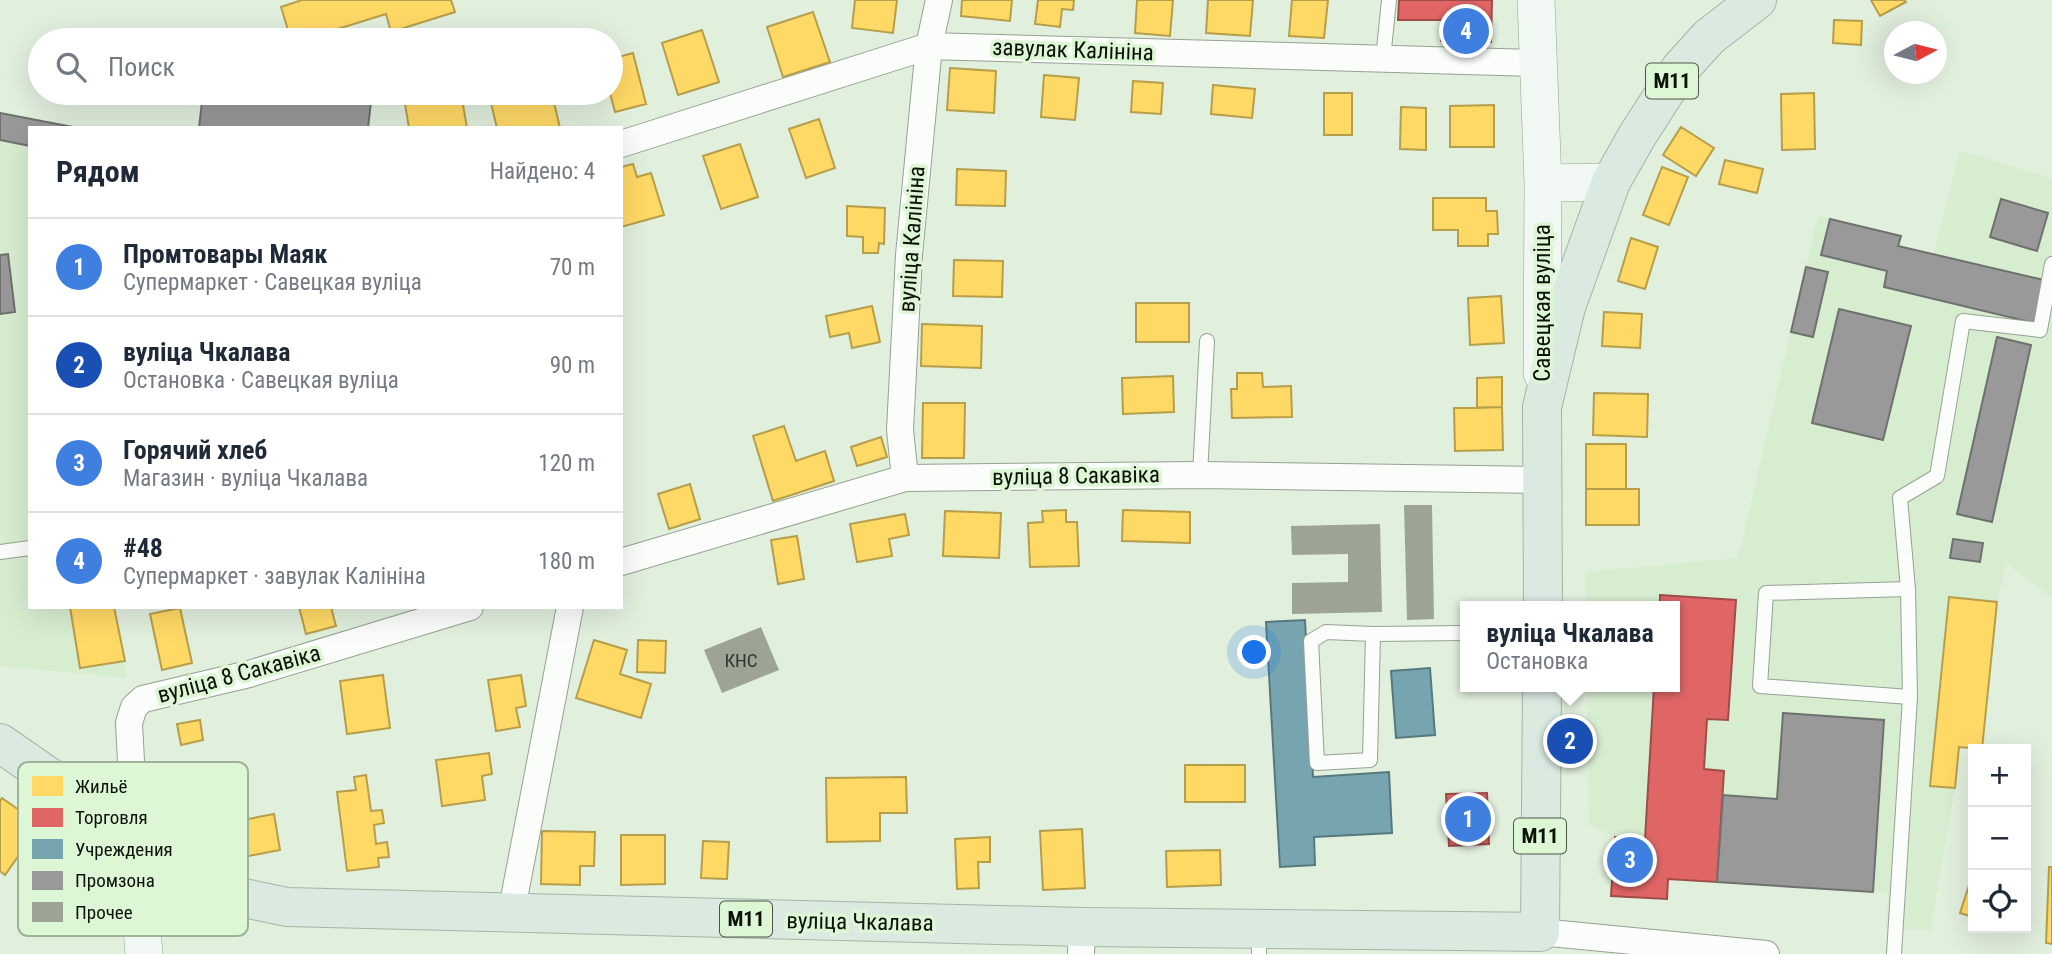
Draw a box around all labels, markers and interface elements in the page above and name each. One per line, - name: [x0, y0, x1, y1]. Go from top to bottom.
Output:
- pin: 4: [1443, 5, 1489, 57]
- north arrow: [1884, 21, 1947, 84]
- search box: [28, 28, 623, 105]
- street label: завулак Калініна: [992, 34, 1154, 66]
- icon: search: [52, 48, 90, 86]
- text: Поиск: [108, 52, 175, 82]
- road number: М11: [1646, 64, 1698, 98]
- text: Рядом: [56, 154, 140, 189]
- text: Найдено: 4: [490, 158, 595, 185]
- street label: вуліца Калініна: [893, 165, 931, 313]
- street label: Савецкая вуліца: [1529, 224, 1556, 382]
- text: Промтовары Маяк: [123, 239, 327, 269]
- text: 1: [73, 254, 85, 281]
- text: 70 m: [550, 254, 595, 281]
- text: Супермаркет · Савецкая вуліца: [123, 269, 422, 296]
- text: вуліца Чкалава: [123, 337, 290, 367]
- text: 2: [73, 352, 85, 379]
- text: 90 m: [550, 352, 595, 379]
- text: Остановка · Савецкая вуліца: [123, 367, 399, 394]
- text: Горячий хлеб: [123, 435, 267, 465]
- text: 3: [73, 450, 85, 477]
- text: 120 m: [538, 450, 595, 477]
- street label: вуліца 8 Сакавіка: [992, 461, 1160, 491]
- text: Магазин · вуліца Чкалава: [123, 465, 368, 492]
- text: #48: [123, 533, 163, 563]
- text: 4: [73, 548, 85, 575]
- text: 180 m: [538, 548, 595, 575]
- text: Супермаркет · завулак Калініна: [123, 563, 426, 590]
- popup: [1460, 601, 1680, 692]
- text: вуліца Чкалава: [1486, 618, 1654, 648]
- your location: [1237, 635, 1271, 669]
- street label: вуліца 8 Сакавіка: [155, 639, 323, 709]
- text: Остановка: [1486, 648, 1588, 675]
- house number: КНС: [724, 649, 758, 672]
- pin: 2: [1547, 715, 1593, 767]
- map controls: [1968, 744, 2031, 933]
- button: +: [1968, 744, 2031, 807]
- legend: [18, 762, 248, 936]
- text: Жильё: [75, 775, 127, 798]
- pin: 1: [1445, 793, 1491, 845]
- text: Торговля: [75, 806, 148, 829]
- button: −: [1968, 807, 2031, 870]
- road number: М11: [1514, 818, 1566, 854]
- pin: 3: [1607, 834, 1653, 886]
- text: Учреждения: [75, 838, 173, 861]
- text: Промзона: [75, 869, 155, 892]
- button: locate: [1968, 870, 2031, 933]
- text: Прочее: [75, 901, 133, 924]
- road number: М11: [720, 902, 772, 936]
- street label: вуліца Чкалава: [786, 907, 934, 937]

